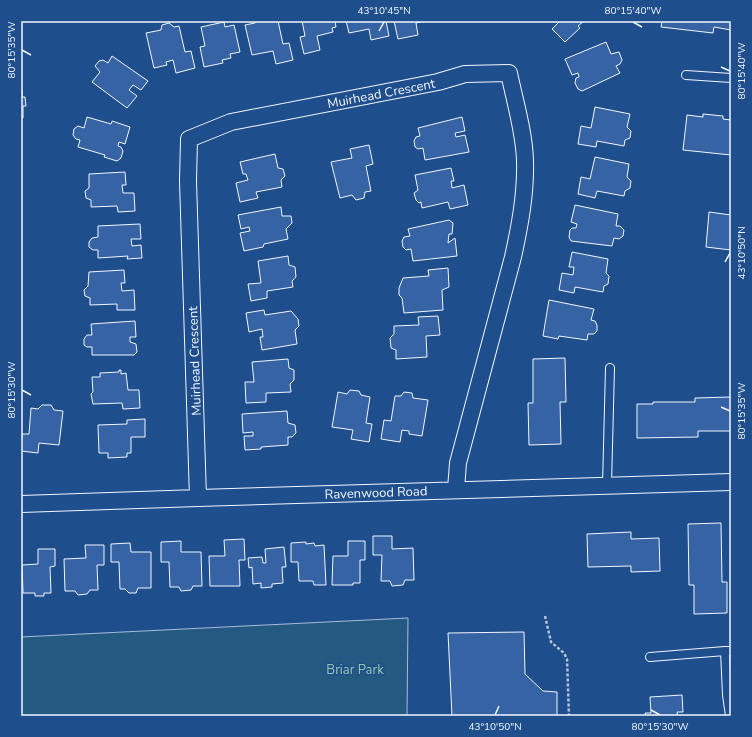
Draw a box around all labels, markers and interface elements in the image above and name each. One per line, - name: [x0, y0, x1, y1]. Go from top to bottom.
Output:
- text: 43°10'45"N: [357, 4, 411, 18]
- text: 80°15'40"W: [605, 4, 661, 18]
- text: 80°15'35"W: [5, 22, 19, 78]
- text: 80°15'40"W: [735, 43, 749, 99]
- street label: Muirhead Crescent: [326, 75, 437, 113]
- text: 43°10'50"N: [735, 226, 749, 280]
- street label: Muirhead Crescent: [184, 306, 206, 416]
- text: 80°15'30"W: [5, 362, 19, 418]
- text: 80°15'35"W: [735, 383, 749, 439]
- street label: Ravenwood Road: [324, 482, 428, 504]
- park label: Briar Park: [326, 661, 384, 679]
- text: 43°10'50"N: [468, 720, 522, 734]
- text: 80°15'30"W: [632, 720, 688, 734]

